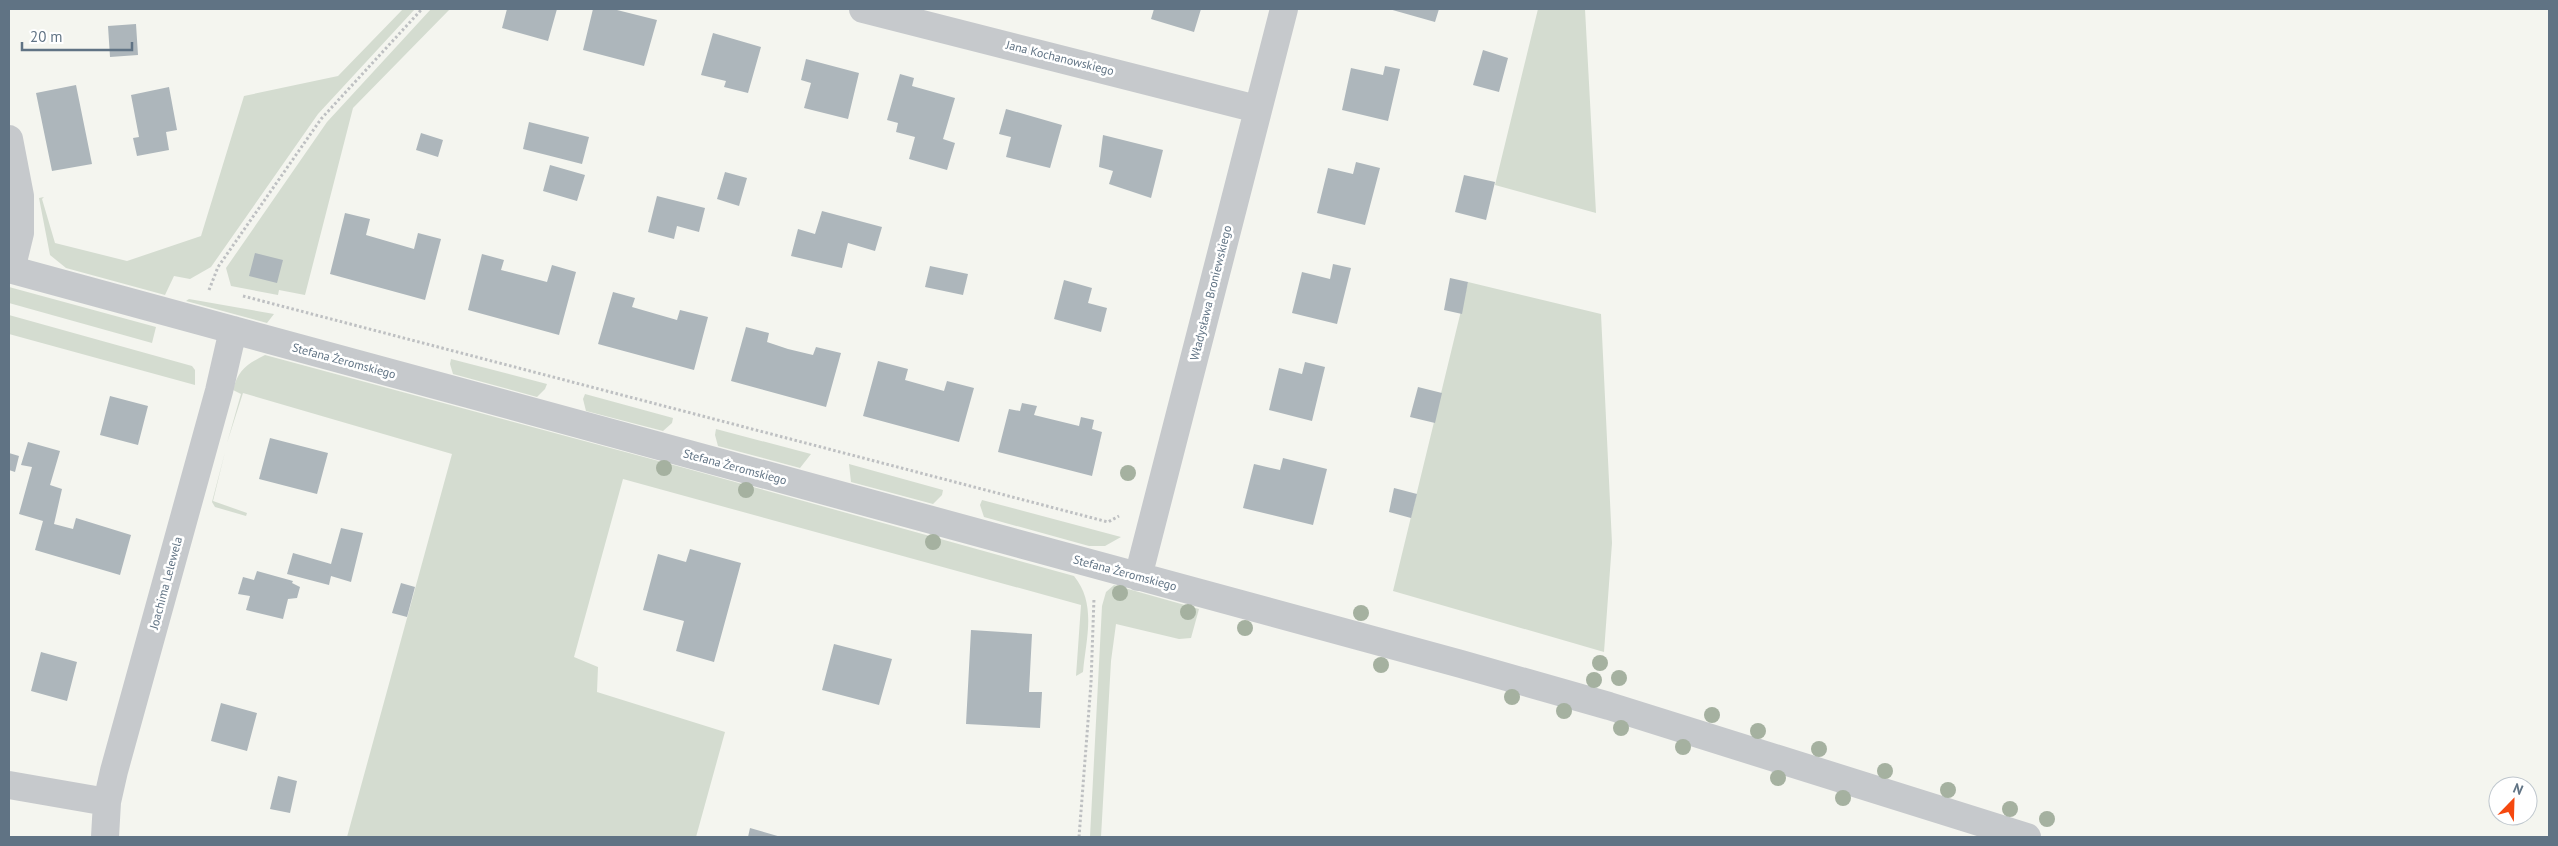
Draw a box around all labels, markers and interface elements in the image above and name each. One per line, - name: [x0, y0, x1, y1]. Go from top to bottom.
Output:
- scale bar: [22, 20, 132, 52]
- text: 20 m: [30, 27, 63, 46]
- street label: Jana Kochanowskiego: [1004, 37, 1116, 78]
- street label: Władysława Broniewskiego: [1186, 224, 1235, 362]
- street label: Stefana Żeromskiego: [291, 339, 398, 382]
- street label: Stefana Żeromskiego: [682, 445, 789, 488]
- street label: Joachima Lelewela: [146, 535, 185, 632]
- street label: Stefana Żeromskiego: [1072, 551, 1179, 594]
- north arrow: [2488, 776, 2538, 826]
- text: N: [2510, 779, 2526, 799]

